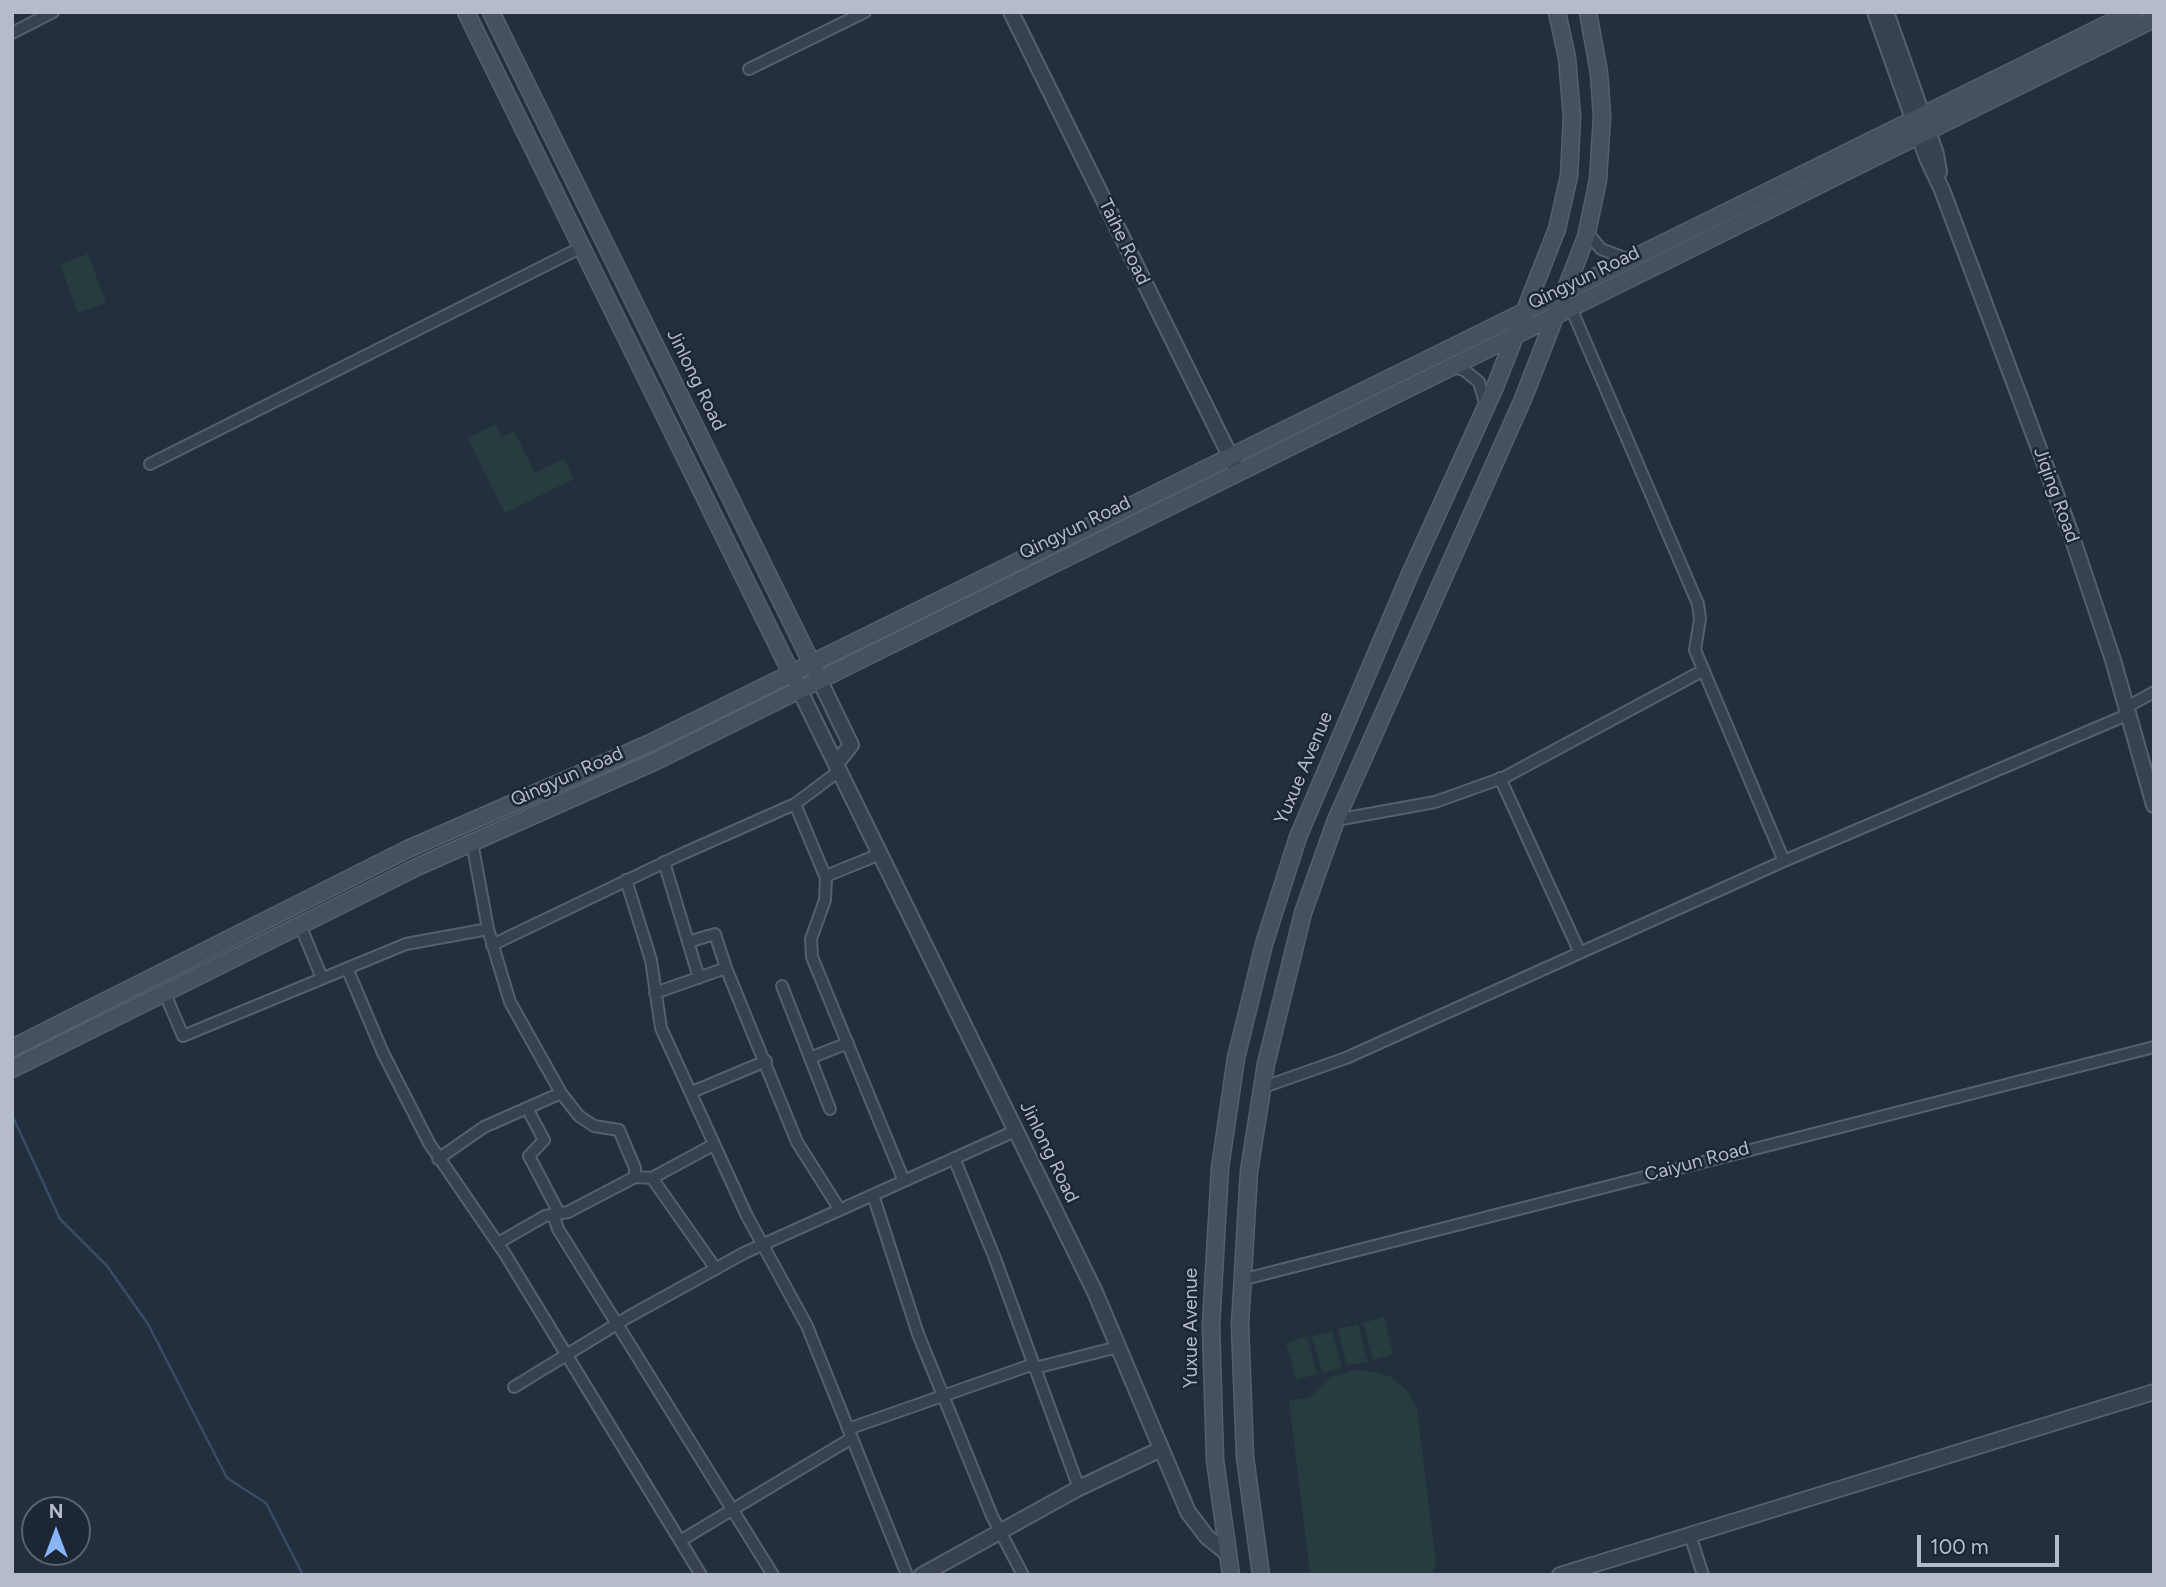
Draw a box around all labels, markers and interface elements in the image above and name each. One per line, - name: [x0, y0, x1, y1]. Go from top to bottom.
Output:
- street label: Taihe Road: [1093, 195, 1155, 289]
- street label: Qingyun Road: [1525, 241, 1643, 315]
- street label: Jinlong Road: [662, 325, 730, 435]
- street label: Jiqing Road: [2028, 444, 2084, 546]
- street label: Qingyun Road: [1016, 491, 1134, 565]
- street label: Yuxue Avenue: [1270, 708, 1338, 828]
- street label: Qingyun Road: [507, 742, 627, 812]
- street label: Jinlong Road: [1015, 1097, 1083, 1207]
- street label: Caiyun Road: [1642, 1137, 1752, 1187]
- street label: Yuxue Avenue: [1180, 1268, 1202, 1388]
- north arrow: [21, 1496, 91, 1566]
- text: N: [49, 1500, 63, 1523]
- scale bar: [1921, 1520, 2063, 1564]
- text: 100 m: [1930, 1534, 1989, 1559]

